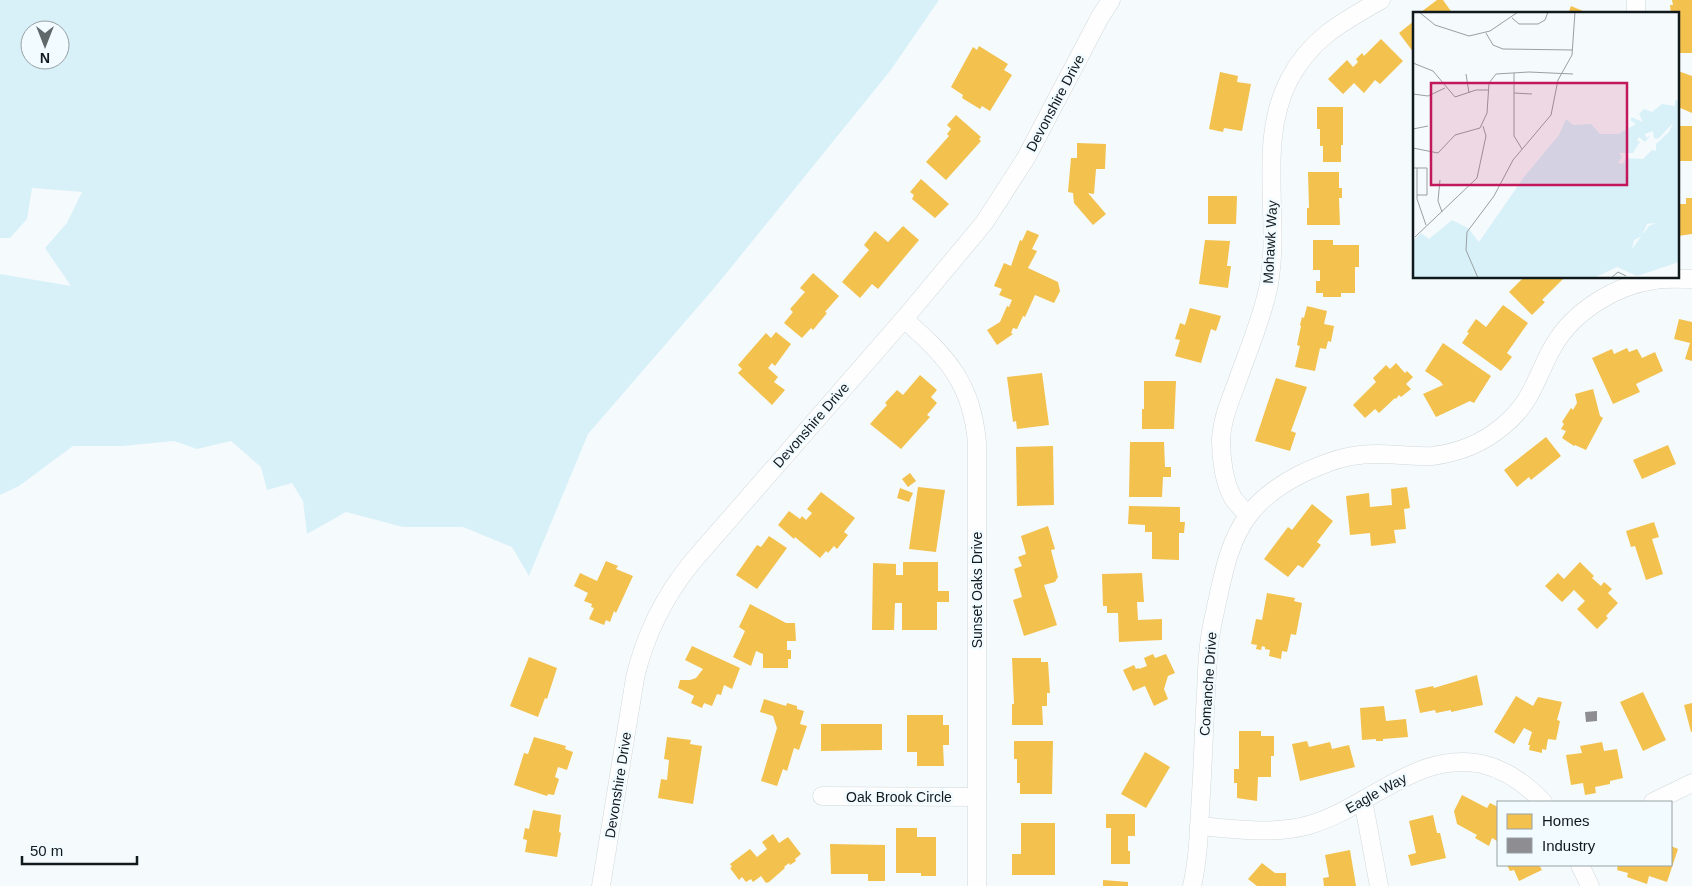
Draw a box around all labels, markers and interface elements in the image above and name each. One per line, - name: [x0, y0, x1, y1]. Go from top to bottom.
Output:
- inset map: [1413, 12, 1680, 279]
- north arrow: [20, 20, 70, 70]
- text: N: [40, 50, 50, 66]
- street label: Devonshire Drive: [1023, 52, 1087, 154]
- street label: Mohawk Way: [1260, 200, 1280, 284]
- street label: Devonshire Drive: [770, 379, 852, 471]
- street label: Sunset Oaks Drive: [969, 531, 985, 648]
- street label: Comanche Drive: [1196, 631, 1220, 737]
- street label: Devonshire Drive: [602, 731, 634, 839]
- street label: Eagle Way: [1343, 770, 1409, 816]
- street label: Oak Brook Circle: [846, 789, 952, 805]
- legend: [1497, 801, 1672, 866]
- text: Homes: [1542, 812, 1590, 829]
- scale bar: [22, 834, 138, 866]
- text: Industry: [1542, 837, 1596, 854]
- text: 50 m: [30, 842, 63, 859]

